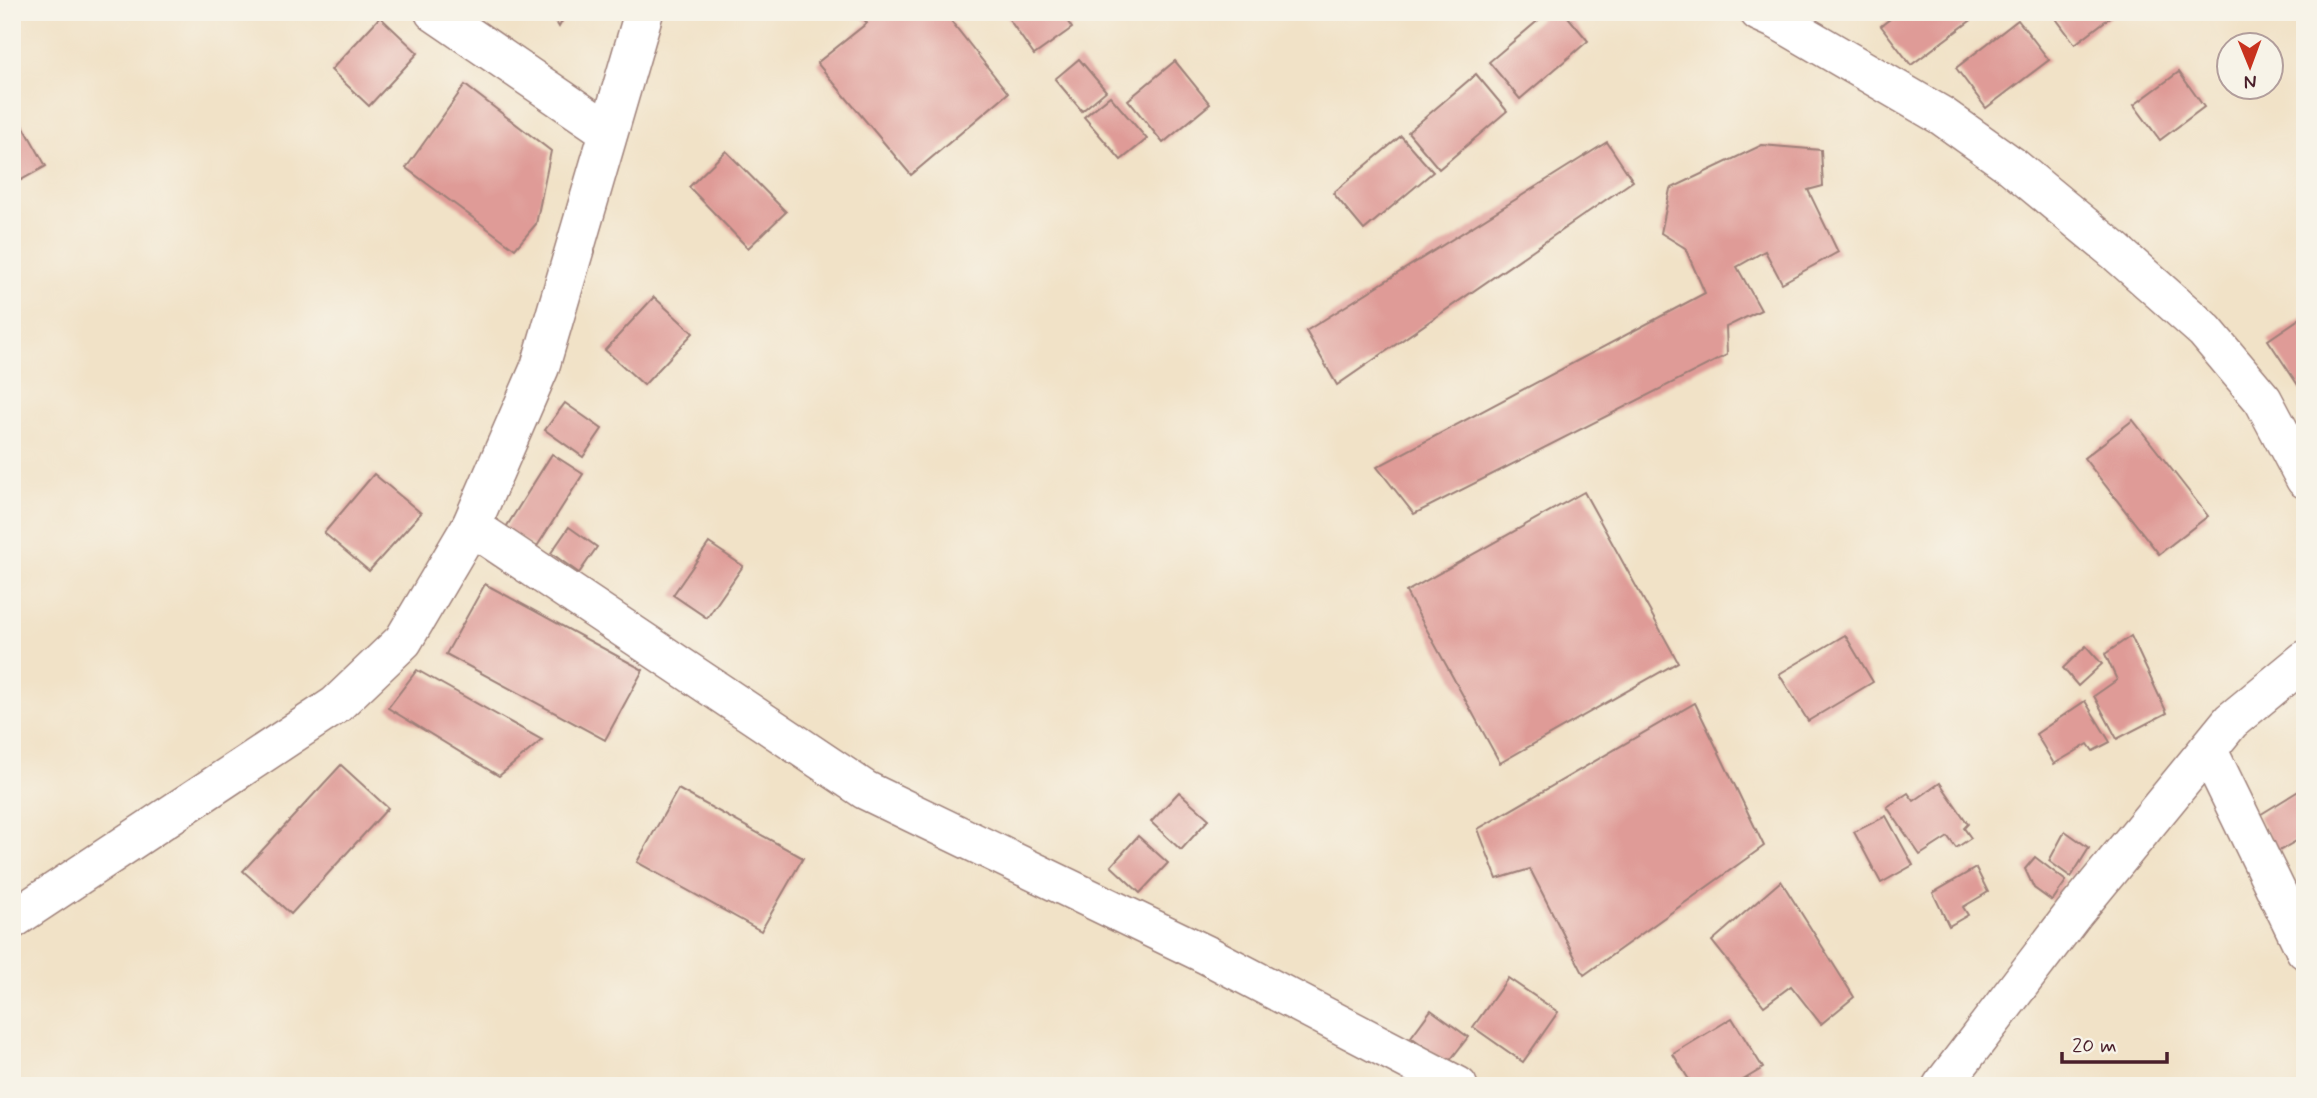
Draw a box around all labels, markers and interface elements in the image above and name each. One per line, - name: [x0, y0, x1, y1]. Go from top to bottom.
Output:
- north arrow: [2216, 32, 2286, 102]
- text: N: [2244, 69, 2257, 94]
- scale bar: [2062, 1021, 2166, 1065]
- text: 20 m: [2072, 1032, 2117, 1060]

